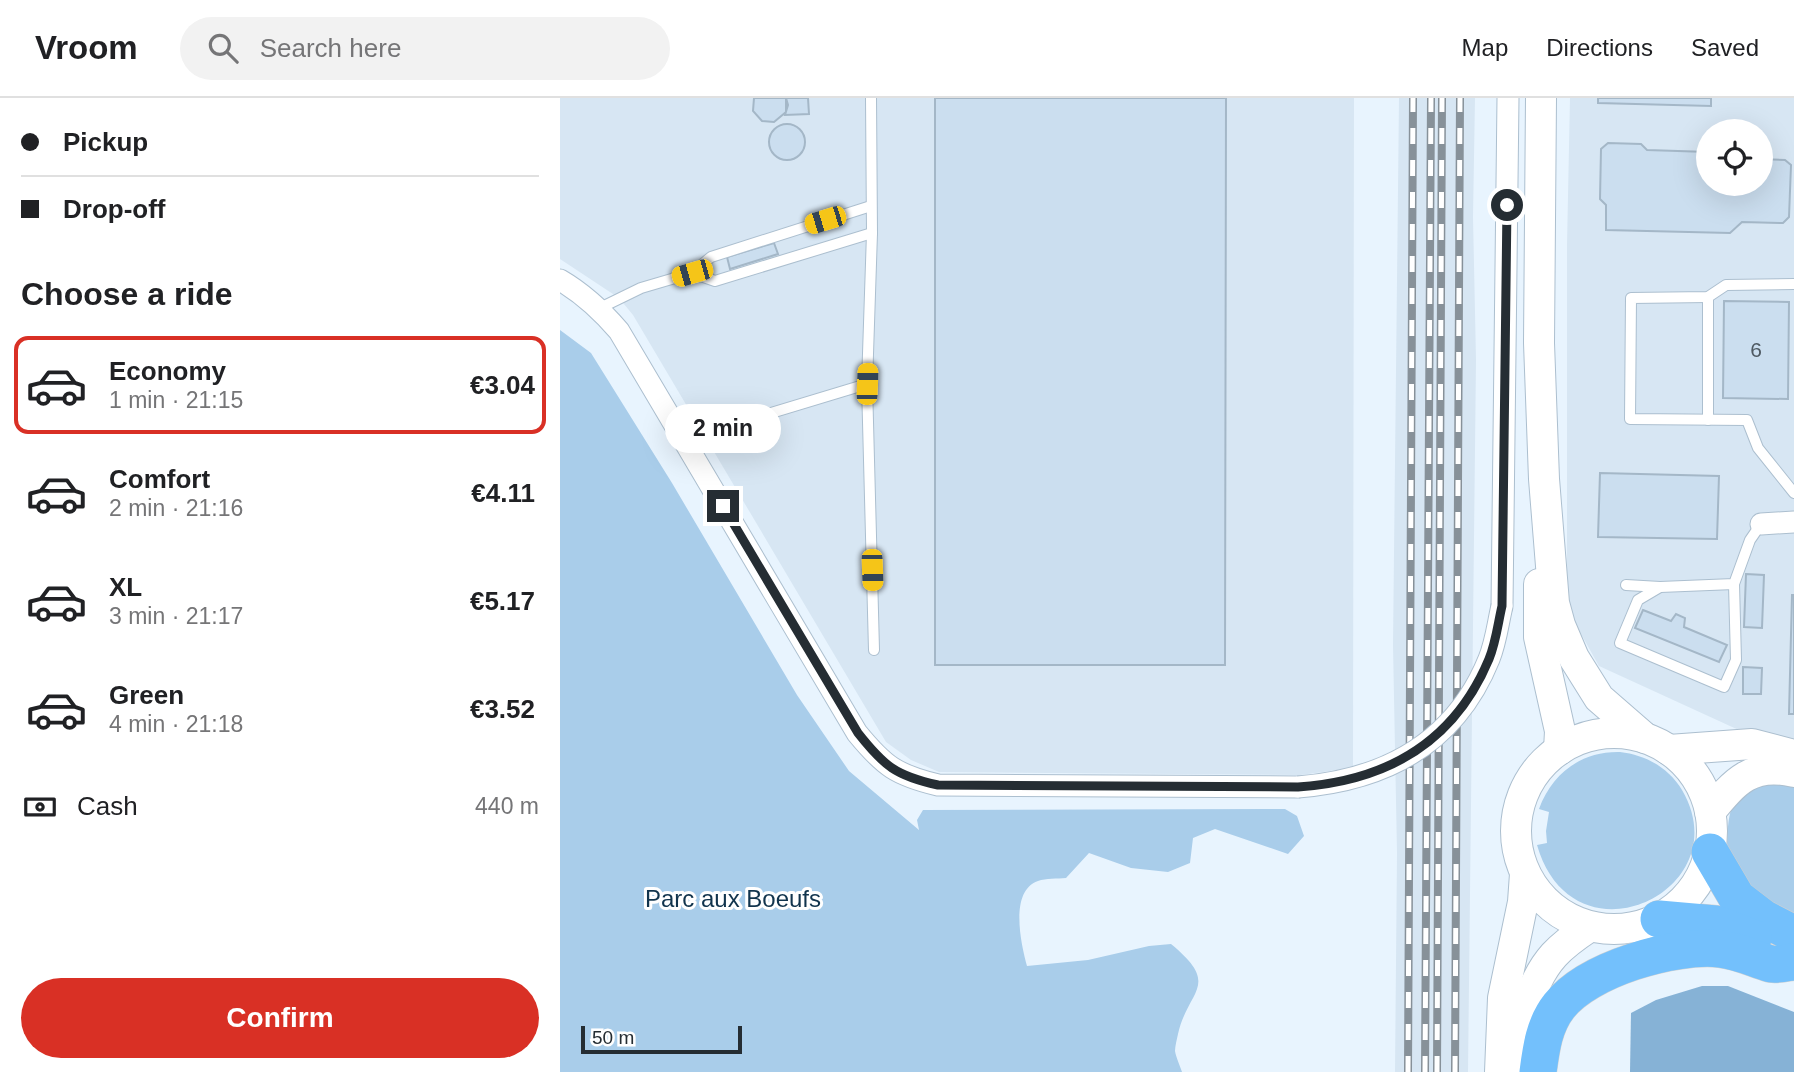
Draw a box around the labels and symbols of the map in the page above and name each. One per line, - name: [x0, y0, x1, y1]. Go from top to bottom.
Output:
- route start: [1491, 189, 1523, 221]
- car: [802, 204, 849, 236]
- car: [669, 257, 716, 289]
- house number: 6: [1750, 338, 1762, 361]
- car: [856, 363, 879, 405]
- callout: 2 min: [665, 404, 781, 454]
- route end: [707, 490, 739, 522]
- car: [861, 549, 884, 591]
- park label: Parc aux Boeufs: [645, 885, 821, 912]
- scale bar: [581, 1023, 742, 1055]

